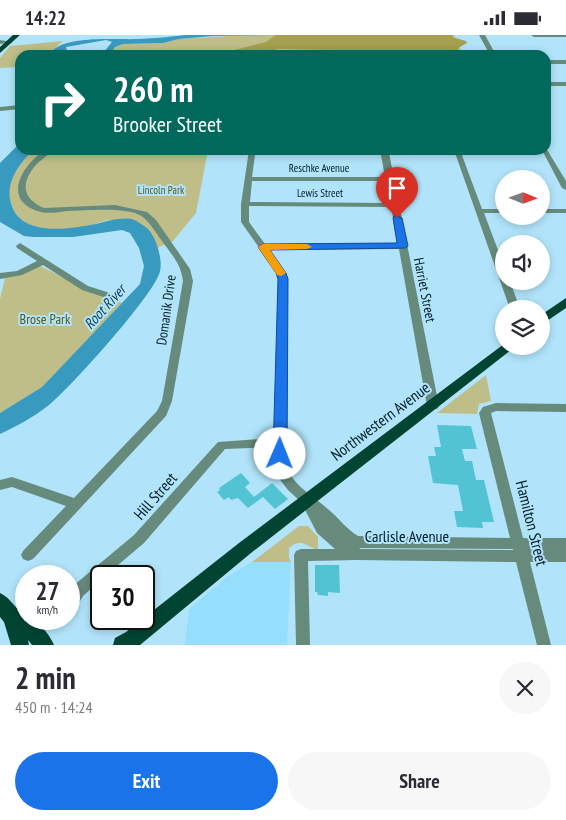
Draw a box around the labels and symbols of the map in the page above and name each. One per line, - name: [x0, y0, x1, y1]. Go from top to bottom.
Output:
- street label: Reschke Avenue: [289, 161, 350, 175]
- pin: [376, 167, 418, 218]
- north arrow: [495, 170, 550, 225]
- park label: Lincoln Park: [138, 183, 185, 197]
- street label: Lewis Street: [297, 186, 343, 200]
- street label: Harriet Street: [410, 256, 440, 324]
- street label: Domanik Drive: [152, 273, 180, 346]
- water label: Root River: [80, 279, 131, 333]
- park label: Brose Park: [20, 310, 71, 328]
- street label: Northwestern Avenue: [327, 377, 433, 465]
- position arrow: [253, 427, 305, 479]
- street label: Hill Street: [129, 468, 181, 524]
- street label: Hamilton Street: [512, 478, 552, 568]
- street label: Carlisle Avenue: [365, 526, 449, 546]
- speed limit sign: 30: [90, 565, 155, 630]

